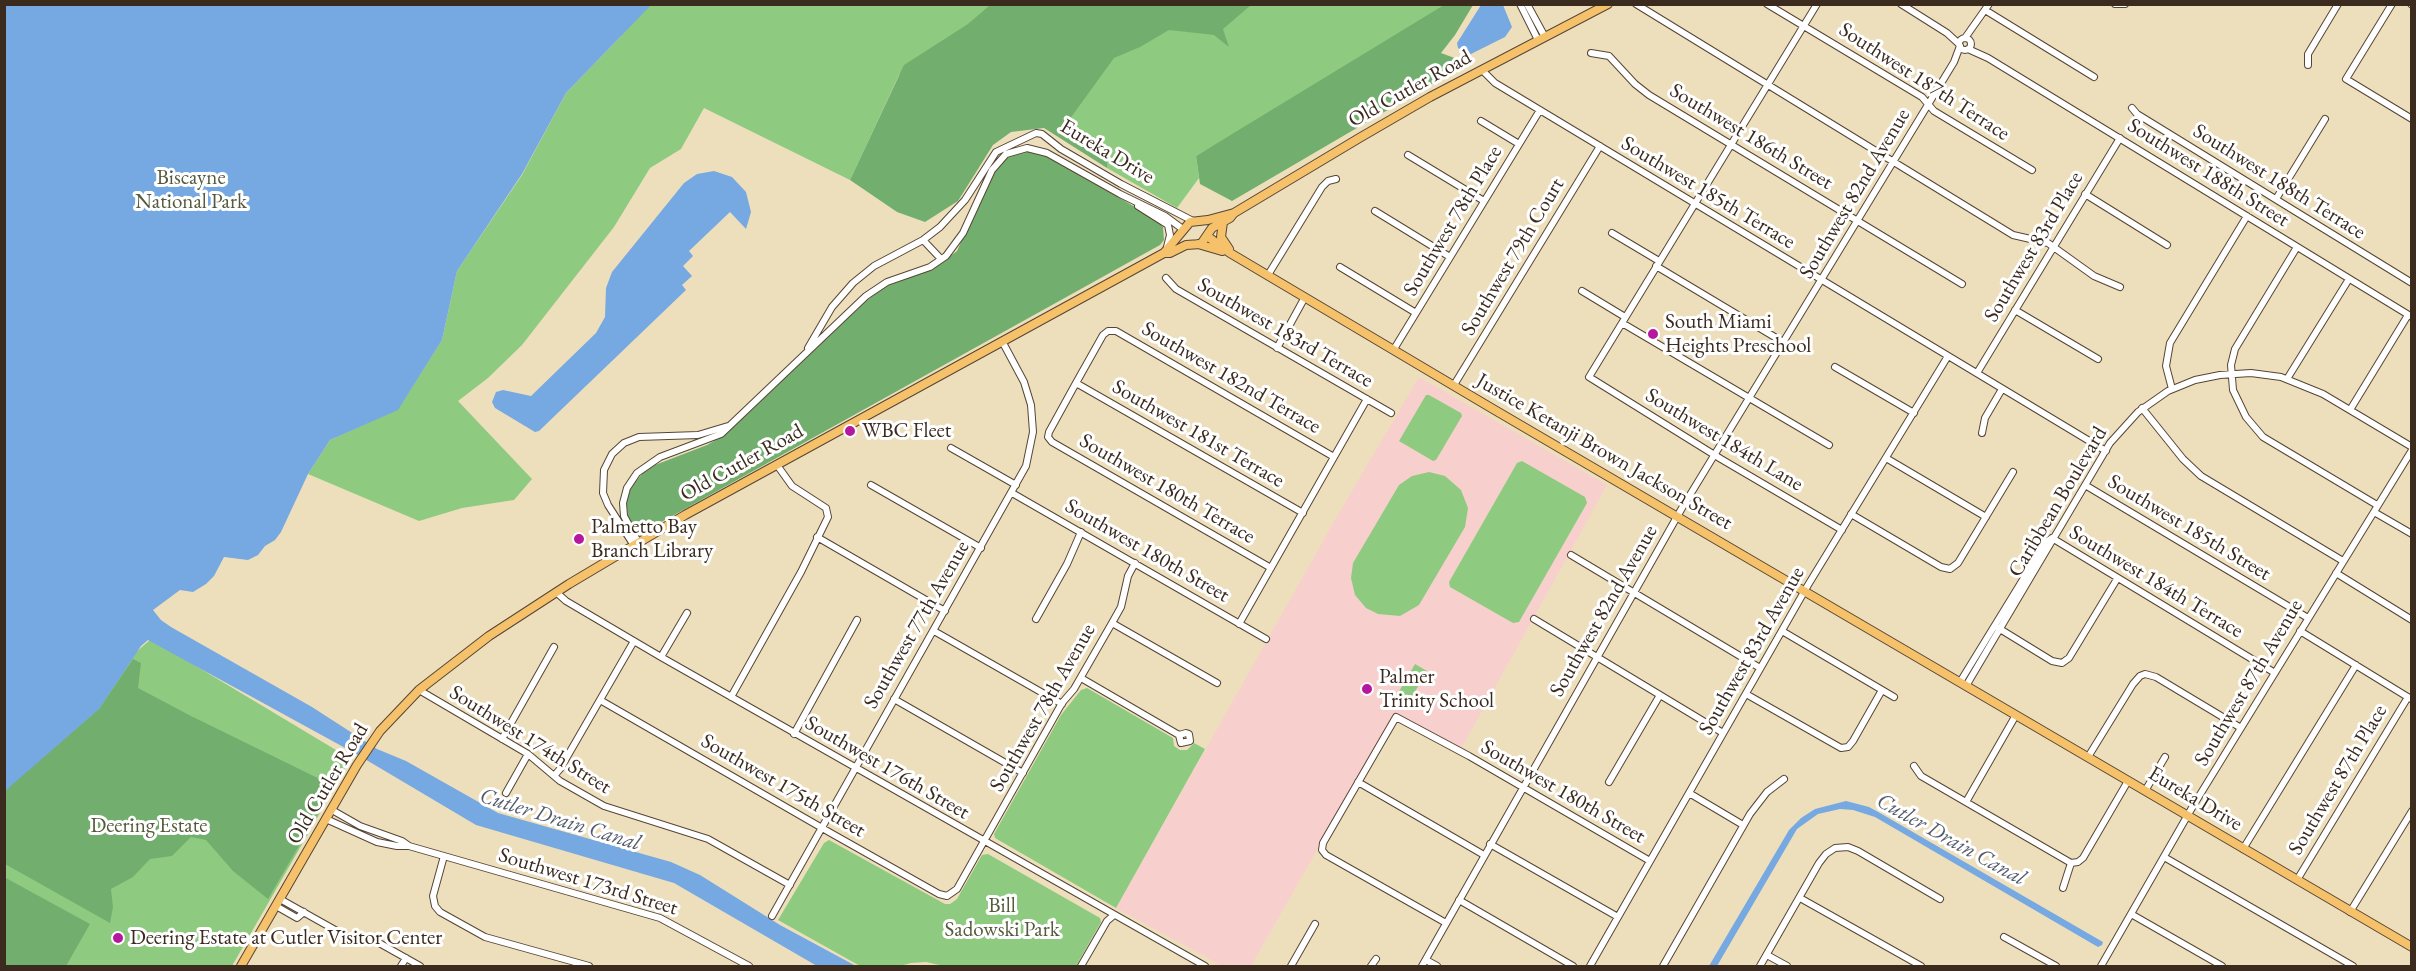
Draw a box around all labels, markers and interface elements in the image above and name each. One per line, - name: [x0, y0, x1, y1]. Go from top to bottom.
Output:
- street label: Southwest 187th Terrace: [1834, 17, 2014, 147]
- street label: Old Cutler Road: [1344, 45, 1476, 133]
- street label: Southwest 186th Street: [1665, 78, 1837, 196]
- street label: Southwest 82nd Avenue: [1794, 104, 1916, 284]
- street label: Southwest 188th Street: [2123, 113, 2293, 233]
- street label: Eureka Drive: [1055, 114, 1159, 190]
- street label: Southwest 188th Terrace: [2188, 119, 2370, 245]
- street label: Southwest 185th Terrace: [1616, 131, 1800, 255]
- street label: Southwest 78th Place: [1398, 141, 1508, 301]
- park label: Biscayne National Park: [135, 165, 247, 215]
- street label: Southwest 83rd Place: [1979, 167, 2089, 327]
- street label: Southwest 79th Court: [1456, 174, 1570, 340]
- street label: Southwest 183rd Terrace: [1193, 272, 1377, 394]
- place label: South Miami Heights Preschool: [1665, 309, 1811, 359]
- street label: Southwest 182nd Terrace: [1137, 316, 1325, 440]
- marker: South Miami Heights Preschool: [1646, 327, 1660, 341]
- street label: Justice Ketanji Brown Jackson Street: [1471, 368, 1737, 536]
- street label: Southwest 181st Terrace: [1108, 375, 1288, 493]
- street label: Southwest 184th Lane: [1641, 383, 1807, 497]
- place label: WBC Fleet: [862, 418, 951, 444]
- street label: Old Cutler Road: [676, 419, 808, 507]
- street label: Caribbean Boulevard: [2003, 422, 2113, 582]
- marker: WBC Fleet: [843, 424, 857, 438]
- street label: Southwest 180th Terrace: [1075, 428, 1259, 550]
- street label: Southwest 185th Street: [2103, 469, 2275, 587]
- street label: Southwest 180th Street: [1060, 494, 1234, 608]
- place label: Palmetto Bay Branch Library: [591, 514, 713, 564]
- street label: Southwest 184th Terrace: [2064, 520, 2248, 644]
- street label: Southwest 82nd Avenue: [1545, 521, 1663, 701]
- marker: Palmetto Bay Branch Library: [572, 532, 586, 546]
- street label: Southwest 77th Avenue: [859, 537, 975, 713]
- street label: Southwest 83rd Avenue: [1694, 562, 1810, 740]
- street label: Southwest 87th Avenue: [2189, 595, 2309, 771]
- street label: Southwest 78th Avenue: [985, 620, 1101, 796]
- place label: Palmer Trinity School: [1379, 664, 1494, 714]
- street label: Southwest 174th Street: [445, 680, 615, 800]
- marker: Palmer Trinity School: [1360, 682, 1374, 696]
- street label: Southwest 87th Place: [2283, 700, 2393, 860]
- street label: Southwest 176th Street: [800, 711, 974, 825]
- street label: Old Cutler Road: [282, 719, 374, 849]
- street label: Southwest 175th Street: [696, 729, 870, 843]
- street label: Southwest 180th Street: [1476, 735, 1650, 849]
- street label: Eureka Drive: [2143, 761, 2247, 837]
- water label: Cutler Drain Canal: [476, 783, 644, 857]
- water label: Cutler Drain Canal: [1872, 788, 2030, 892]
- park label: Deering Estate: [91, 813, 207, 839]
- street label: Southwest 173rd Street: [495, 843, 681, 921]
- park label: Bill Sadowski Park: [945, 893, 1059, 943]
- place label: Deering Estate at Cutler Visitor Center: [130, 925, 442, 951]
- marker: Deering Estate at Cutler Visitor Center: [111, 931, 125, 945]

